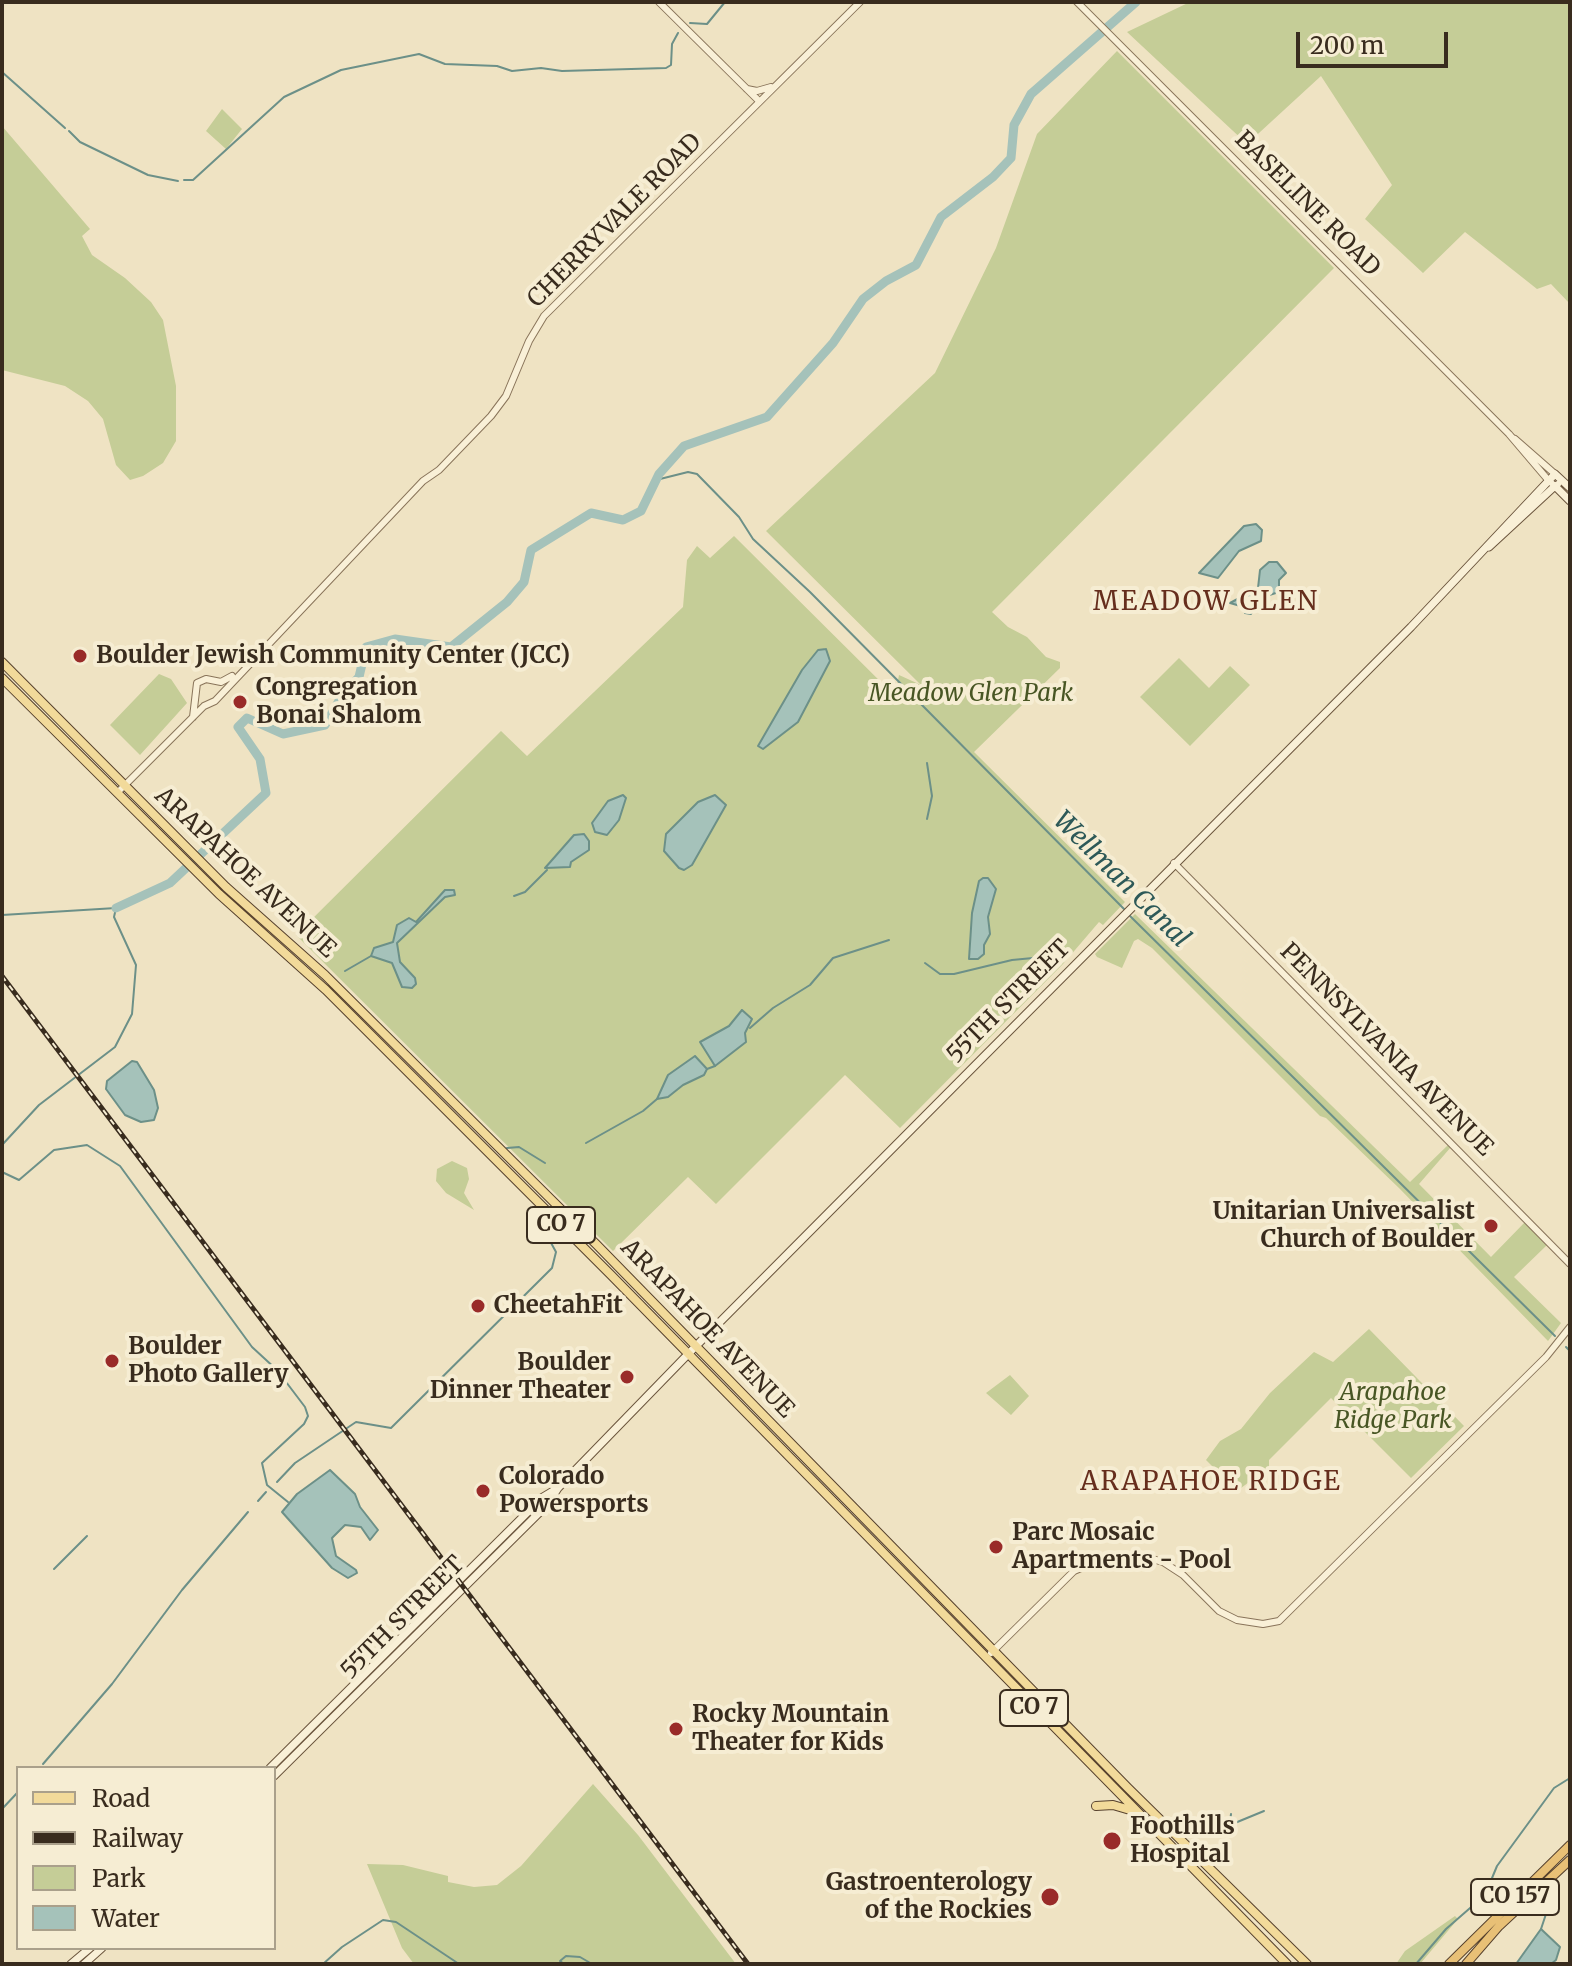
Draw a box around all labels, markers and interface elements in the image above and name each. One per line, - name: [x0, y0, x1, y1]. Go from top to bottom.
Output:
- scale bar: [1300, 16, 1452, 66]
- text: 200 m: [1310, 30, 1384, 61]
- street label: BASELINE ROAD: [1228, 125, 1386, 283]
- street label: CHERRYVALE ROAD: [522, 128, 708, 314]
- district label: MEADOW GLEN: [1093, 587, 1319, 619]
- place label: Boulder Jewish Community Center (JCC): [96, 642, 570, 670]
- marker: Boulder Jewish Community Center (JCC): [71, 647, 89, 665]
- place label: Congregation Bonai Shalom: [256, 674, 421, 730]
- park label: Meadow Glen Park: [869, 680, 1073, 708]
- marker: Congregation Bonai Shalom: [231, 693, 249, 711]
- street label: ARAPAHOE AVENUE: [149, 782, 341, 964]
- water label: Wellman Canal: [1046, 805, 1196, 955]
- street label: 55TH STREET: [941, 934, 1077, 1070]
- street label: PENNSYLVANIA AVENUE: [1274, 938, 1498, 1162]
- place label: Unitarian Universalist Church of Boulder: [1213, 1198, 1475, 1254]
- road number: CO 7: [527, 1207, 595, 1243]
- marker: Unitarian Universalist Church of Boulder: [1482, 1217, 1500, 1235]
- street label: ARAPAHOE AVENUE: [614, 1234, 800, 1424]
- place label: CheetahFit: [494, 1292, 623, 1320]
- marker: CheetahFit: [469, 1297, 487, 1315]
- place label: Boulder Photo Gallery: [128, 1333, 288, 1389]
- place label: Boulder Dinner Theater: [430, 1349, 611, 1405]
- marker: Boulder Photo Gallery: [103, 1352, 121, 1370]
- marker: Boulder Dinner Theater: [618, 1368, 636, 1386]
- park label: Arapahoe Ridge Park: [1334, 1379, 1452, 1435]
- place label: Colorado Powersports: [499, 1463, 649, 1519]
- district label: ARAPAHOE RIDGE: [1080, 1467, 1342, 1499]
- marker: Colorado Powersports: [474, 1482, 492, 1500]
- place label: Parc Mosaic Apartments - Pool: [1012, 1519, 1231, 1575]
- marker: Parc Mosaic Apartments - Pool: [987, 1538, 1005, 1556]
- street label: 55TH STREET: [335, 1550, 471, 1686]
- road number: CO 7: [1000, 1690, 1068, 1726]
- place label: Rocky Mountain Theater for Kids: [692, 1701, 889, 1757]
- marker: Rocky Mountain Theater for Kids: [667, 1720, 685, 1738]
- legend: [16, 1766, 276, 1950]
- text: Road: [92, 1783, 150, 1814]
- place label: Foothills Hospital: [1130, 1813, 1235, 1869]
- text: Railway: [92, 1823, 183, 1854]
- marker: Foothills Hospital: [1101, 1830, 1123, 1852]
- text: Park: [92, 1863, 145, 1894]
- place label: Gastroenterology of the Rockies: [826, 1869, 1032, 1925]
- road number: CO 157: [1471, 1879, 1559, 1915]
- marker: Gastroenterology of the Rockies: [1039, 1886, 1061, 1908]
- text: Water: [92, 1903, 160, 1934]

